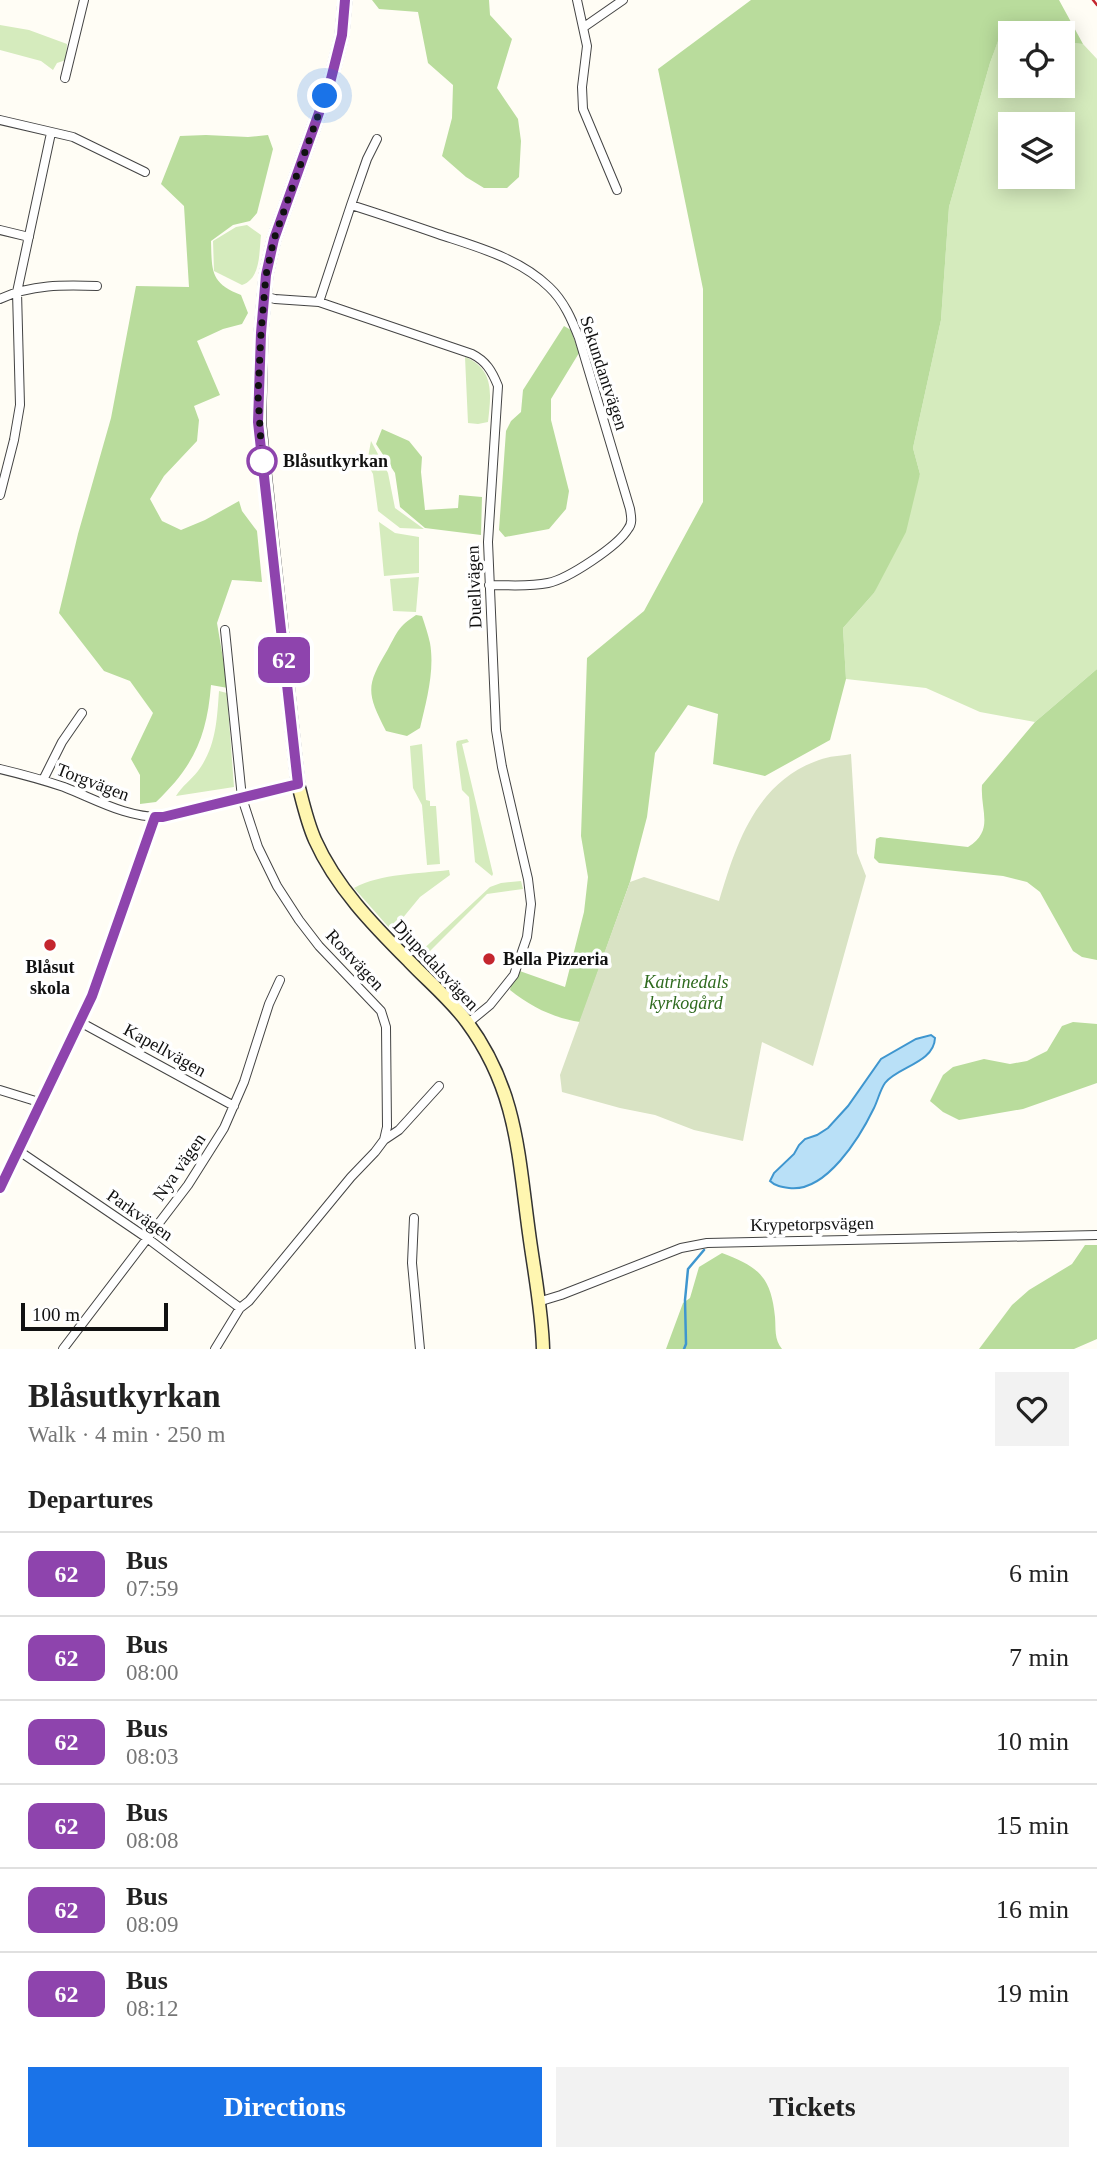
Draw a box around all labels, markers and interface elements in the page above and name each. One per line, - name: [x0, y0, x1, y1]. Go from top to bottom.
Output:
- map controls: [998, 21, 1075, 189]
- button: locate: [998, 21, 1075, 98]
- your location: [307, 78, 342, 113]
- button: layers: [998, 112, 1075, 189]
- street label: Sekundantvägen: [576, 313, 632, 433]
- marker: Blåsutkyrkan: [247, 446, 277, 476]
- place label: Blåsutkyrkan: [283, 451, 388, 471]
- street label: Duellvägen: [463, 545, 485, 629]
- line badge: 62: [252, 637, 316, 683]
- text: 62: [272, 647, 296, 673]
- street label: Torgvägen: [54, 759, 132, 805]
- street label: Djupedalsvägen: [389, 916, 483, 1014]
- street label: Rostvägen: [322, 925, 388, 995]
- marker: Blåsut skola: [42, 937, 58, 953]
- place label: Bella Pizzeria: [503, 949, 608, 969]
- marker: Bella Pizzeria: [481, 951, 497, 967]
- place label: Blåsut skola: [25, 957, 75, 998]
- park label: Katrinedals kyrkogård: [642, 972, 729, 1013]
- street label: Kapellvägen: [120, 1019, 210, 1081]
- street label: Nya vägen: [149, 1130, 209, 1204]
- street label: Parkvägen: [103, 1185, 177, 1245]
- street label: Krypetorpsvägen: [750, 1213, 874, 1235]
- scale bar: [21, 1300, 168, 1332]
- text: 100 m: [32, 1304, 80, 1325]
- button: heart: [995, 1372, 1069, 1446]
- text: Blåsutkyrkan: [28, 1378, 221, 1414]
- text: Walk · 4 min · 250 m: [28, 1422, 225, 1447]
- text: Departures: [28, 1485, 153, 1514]
- text: Bus: [126, 1546, 168, 1575]
- text: 6 min: [1009, 1559, 1069, 1588]
- text: 62: [55, 1561, 79, 1587]
- text: 07:59: [126, 1576, 178, 1601]
- text: Bus: [126, 1630, 168, 1659]
- text: 7 min: [1009, 1643, 1069, 1672]
- text: 62: [55, 1645, 79, 1671]
- text: 08:00: [126, 1660, 178, 1685]
- text: Bus: [126, 1714, 168, 1743]
- text: 10 min: [996, 1727, 1069, 1756]
- text: 62: [55, 1729, 79, 1755]
- text: 08:03: [126, 1744, 178, 1769]
- text: Bus: [126, 1798, 168, 1827]
- text: 15 min: [996, 1811, 1069, 1840]
- text: 62: [55, 1813, 79, 1839]
- text: 08:08: [126, 1828, 178, 1853]
- text: Bus: [126, 1882, 168, 1911]
- text: 16 min: [996, 1895, 1069, 1924]
- text: 62: [55, 1897, 79, 1923]
- text: 08:09: [126, 1912, 178, 1937]
- text: Bus: [126, 1966, 168, 1995]
- text: 19 min: [996, 1979, 1069, 2008]
- text: 62: [55, 1981, 79, 2007]
- text: 08:12: [126, 1996, 178, 2021]
- button: Directions: [28, 2067, 542, 2147]
- button: Tickets: [556, 2067, 1069, 2147]

